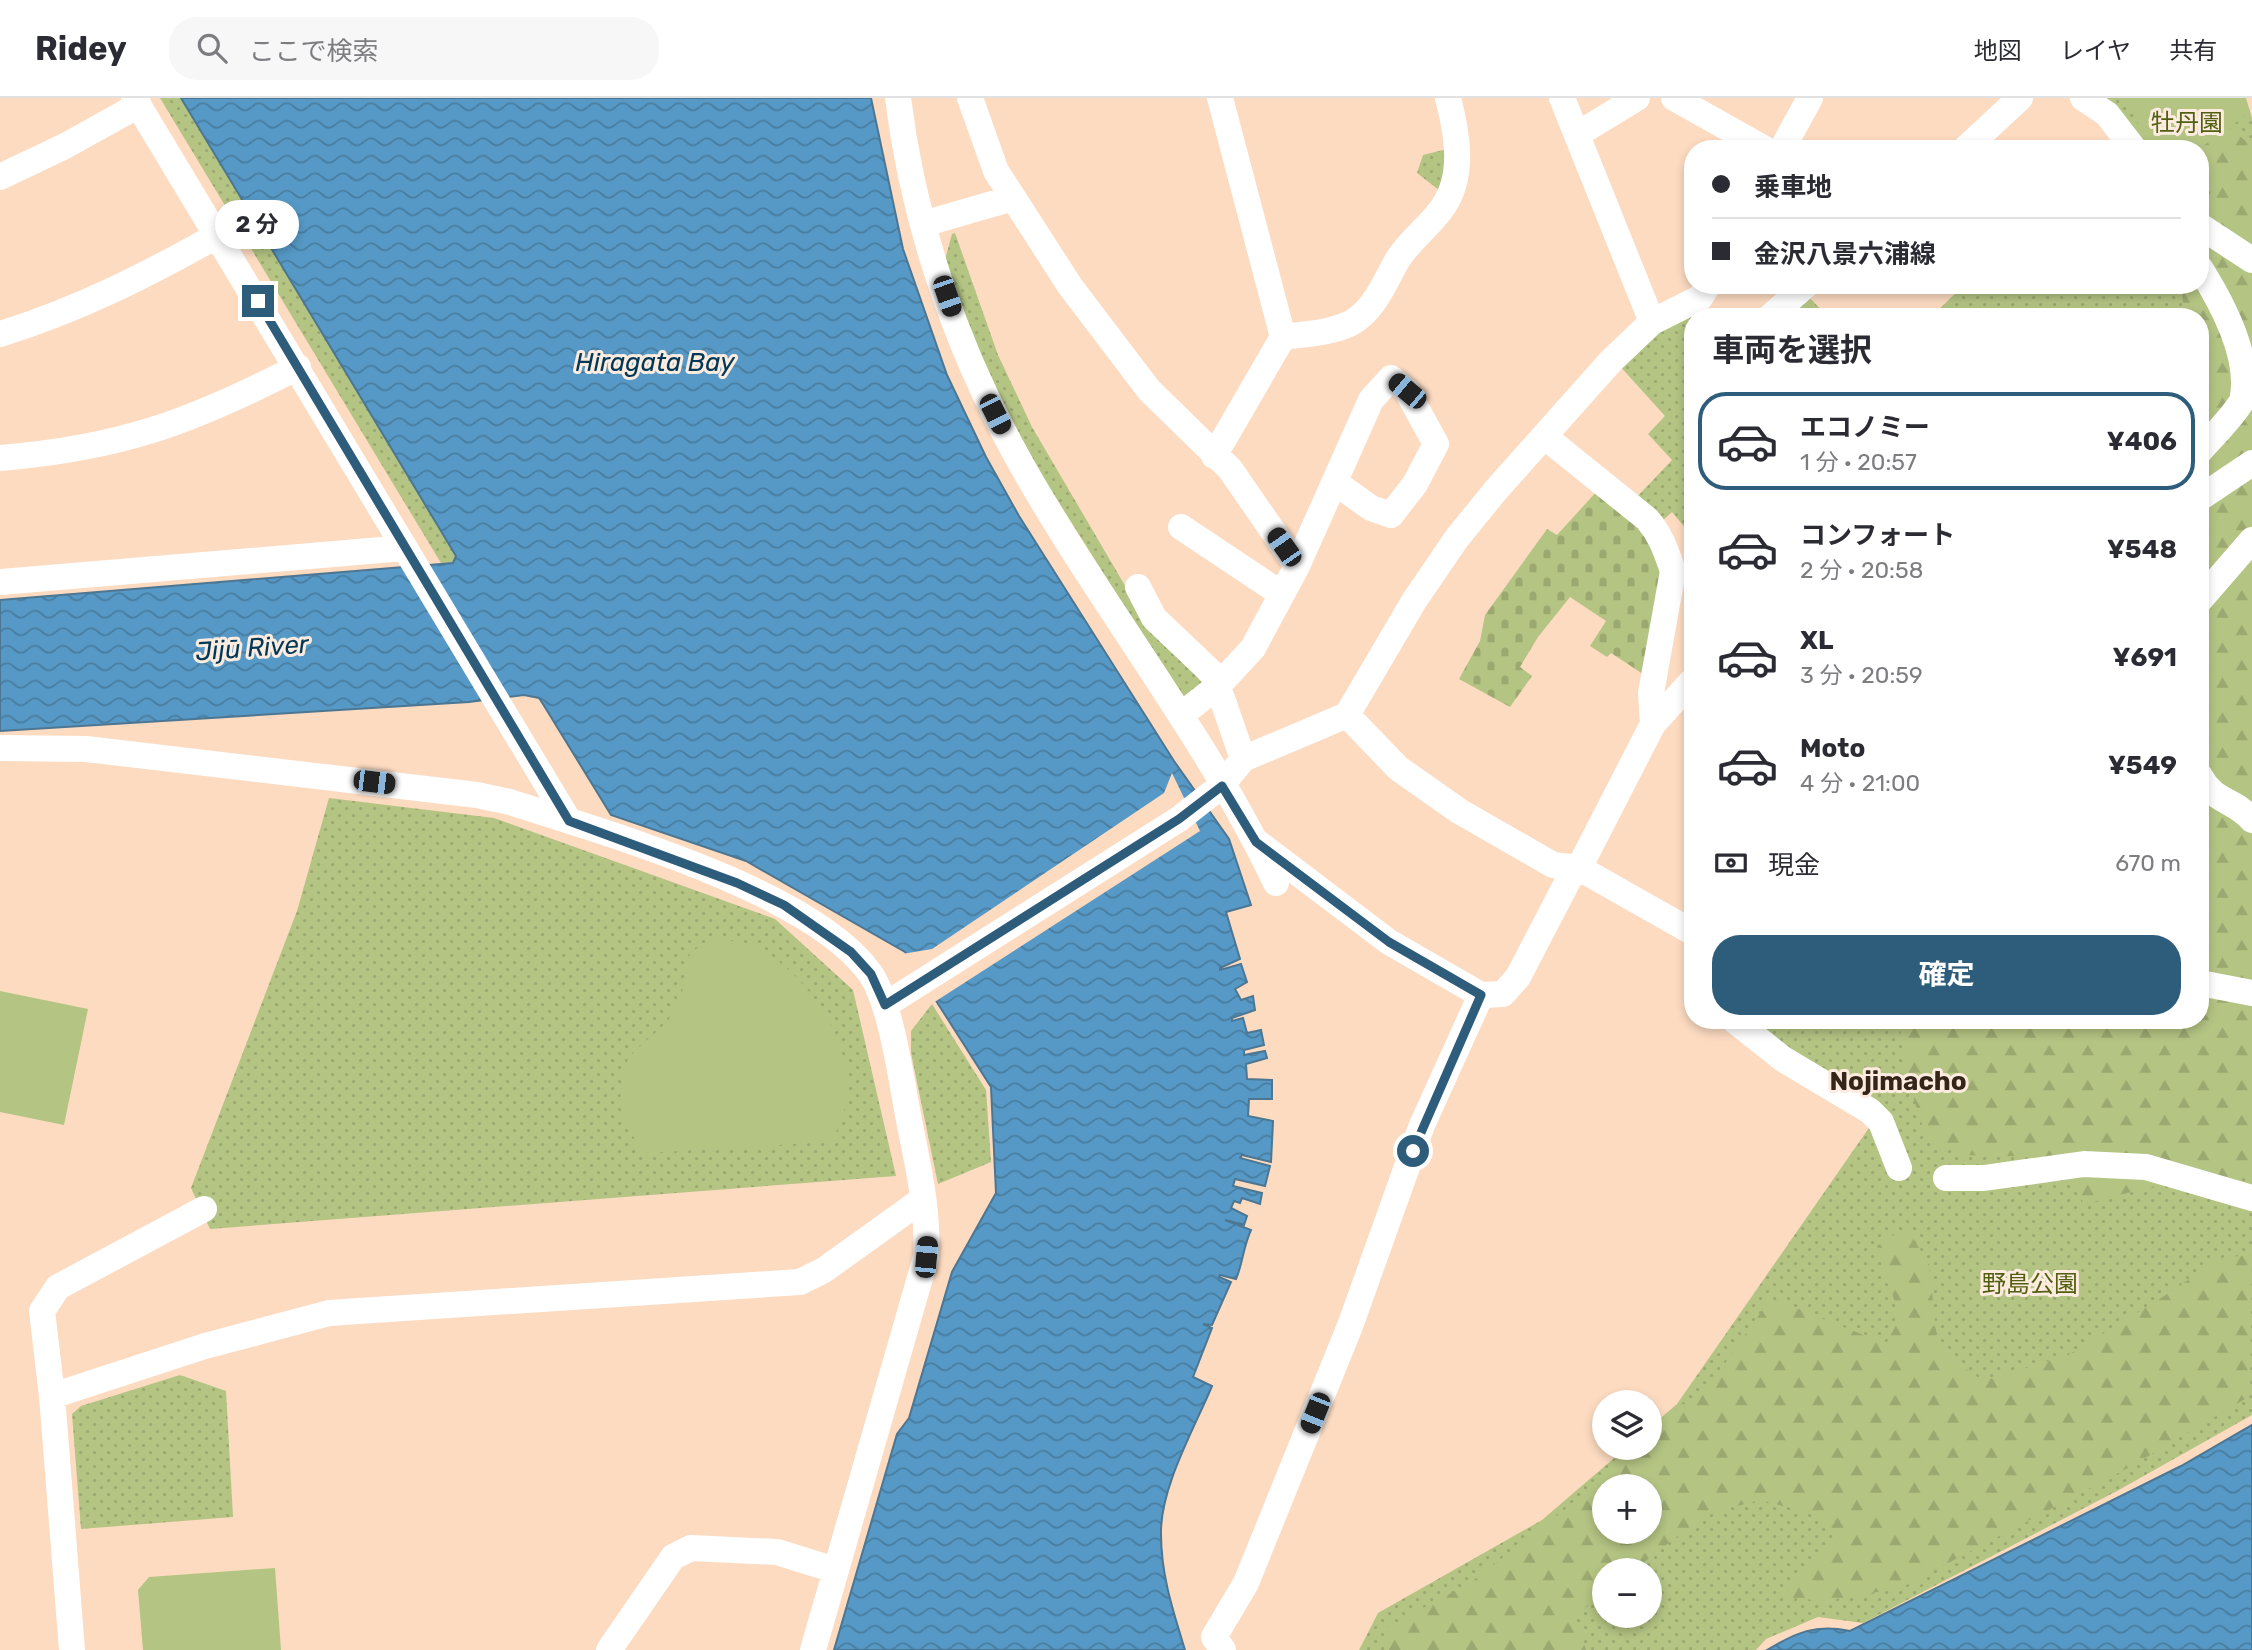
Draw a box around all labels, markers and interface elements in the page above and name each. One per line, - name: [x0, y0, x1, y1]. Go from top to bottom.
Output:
- search box: [169, 17, 659, 80]
- text: Ridey: [35, 29, 127, 68]
- icon: search: [193, 29, 231, 67]
- text: ここで検索: [249, 36, 379, 67]
- text: 地図: [1974, 37, 2022, 65]
- text: レイヤ: [2060, 37, 2131, 65]
- text: 共有: [2169, 37, 2217, 65]
- park label: 牡丹園: [2151, 109, 2223, 137]
- text: 乗車地: [1754, 172, 1832, 203]
- callout: 2 分: [216, 200, 300, 248]
- text: 2 分: [236, 210, 278, 238]
- text: 金沢八景六浦線: [1754, 239, 1936, 270]
- car: [931, 273, 964, 319]
- route end: [242, 285, 274, 317]
- text: 車両を選択: [1712, 331, 1872, 369]
- water label: Hiragata Bay: [575, 347, 735, 378]
- car: [1385, 369, 1430, 413]
- car: [977, 391, 1014, 437]
- icon: car: [1716, 410, 1779, 473]
- text: エコノミー: [1800, 412, 1930, 443]
- text: ¥406: [2107, 426, 2177, 457]
- text: 1 分 · 20:57: [1800, 448, 1917, 476]
- icon: car: [1716, 518, 1779, 581]
- text: コンフォート: [1800, 520, 1955, 551]
- car: [1264, 524, 1305, 570]
- text: ¥548: [2107, 534, 2177, 565]
- text: 2 分 · 20:58: [1800, 556, 1923, 584]
- text: XL: [1800, 625, 1833, 656]
- icon: car: [1716, 626, 1779, 689]
- water label: Jijū River: [194, 629, 311, 667]
- text: ¥691: [2113, 642, 2177, 673]
- text: 3 分 · 20:59: [1800, 661, 1923, 689]
- text: Moto: [1800, 733, 1865, 764]
- icon: car: [1716, 734, 1779, 797]
- text: ¥549: [2108, 750, 2177, 781]
- car: [352, 769, 397, 795]
- text: 4 分 · 21:00: [1800, 769, 1920, 797]
- icon: cash: [1712, 844, 1750, 882]
- text: 670 m: [2115, 849, 2181, 877]
- text: 現金: [1768, 850, 1820, 881]
- button: 確定: [1712, 935, 2181, 1015]
- district label: Nojimacho: [1829, 1066, 1967, 1097]
- route start: [1397, 1135, 1429, 1167]
- car: [914, 1235, 939, 1279]
- park label: 野島公園: [1982, 1270, 2078, 1298]
- car: [1298, 1390, 1333, 1436]
- map controls: [1592, 1390, 1662, 1628]
- button: layers: [1592, 1390, 1662, 1460]
- button: +: [1592, 1474, 1662, 1544]
- button: −: [1592, 1558, 1662, 1628]

